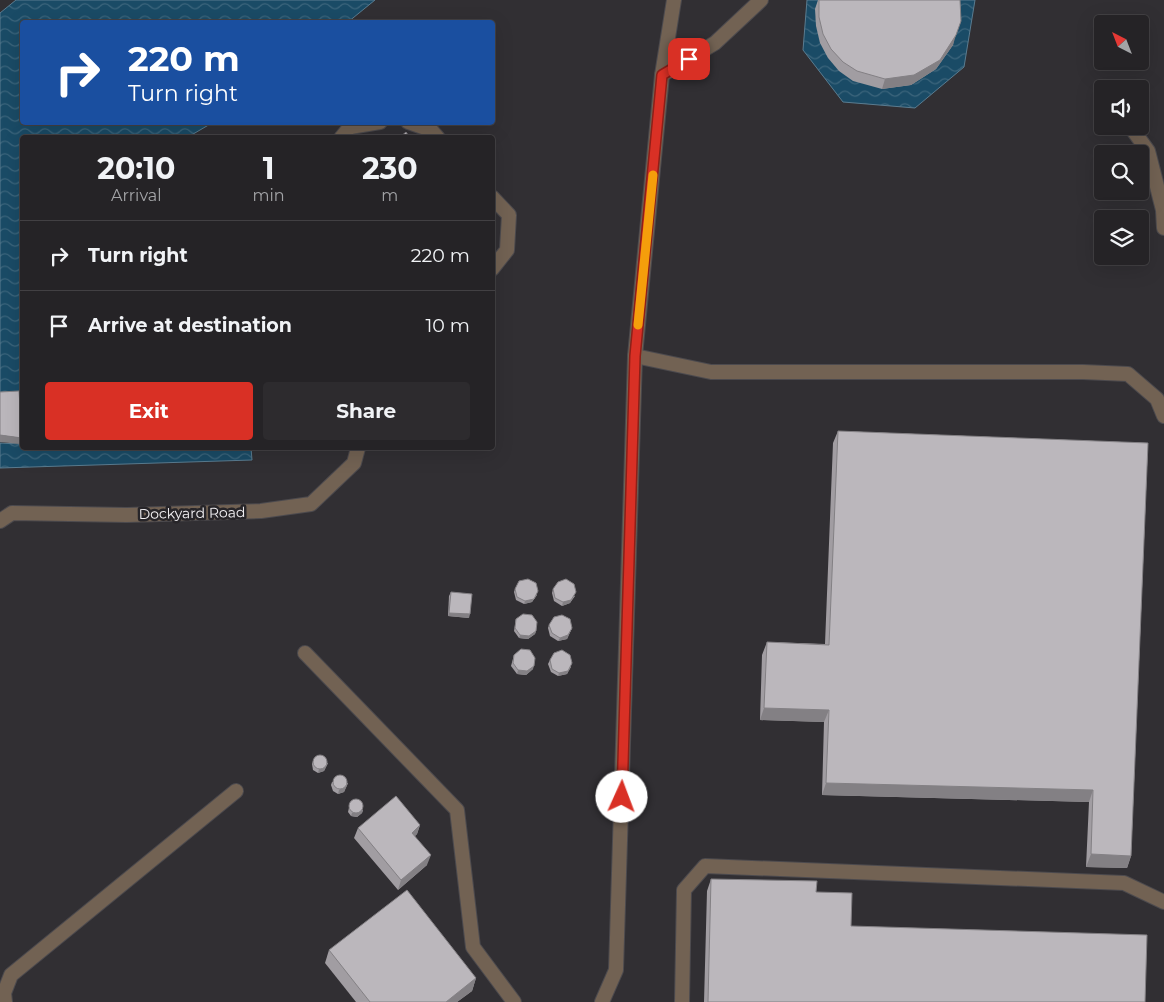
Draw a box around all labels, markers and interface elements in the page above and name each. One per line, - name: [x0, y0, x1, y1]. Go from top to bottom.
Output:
- north arrow: [1094, 15, 1149, 70]
- map controls: [1094, 15, 1149, 265]
- text: 220 m: [128, 37, 240, 80]
- pin: [668, 38, 710, 80]
- icon: right: [45, 40, 110, 105]
- icon: arrive: [675, 45, 703, 73]
- text: Turn right: [128, 80, 238, 107]
- button: sound: [1094, 80, 1149, 135]
- button: search: [1094, 145, 1149, 200]
- text: 20:10: [97, 150, 175, 187]
- text: 1: [263, 150, 274, 187]
- text: 230: [362, 150, 418, 187]
- text: Arrival: [111, 186, 162, 205]
- text: min: [253, 186, 285, 205]
- text: m: [381, 186, 398, 205]
- button: layers: [1094, 210, 1149, 265]
- icon: right: [45, 242, 73, 270]
- text: Turn right: [88, 244, 188, 267]
- text: 220 m: [411, 244, 470, 267]
- icon: arrive: [45, 312, 73, 340]
- text: Arrive at destination: [88, 314, 292, 337]
- text: 10 m: [425, 314, 470, 337]
- button: Exit: [45, 382, 253, 440]
- button: Share: [263, 382, 470, 440]
- street label: Dockyard Road: [138, 503, 246, 523]
- position arrow: [595, 770, 647, 822]

